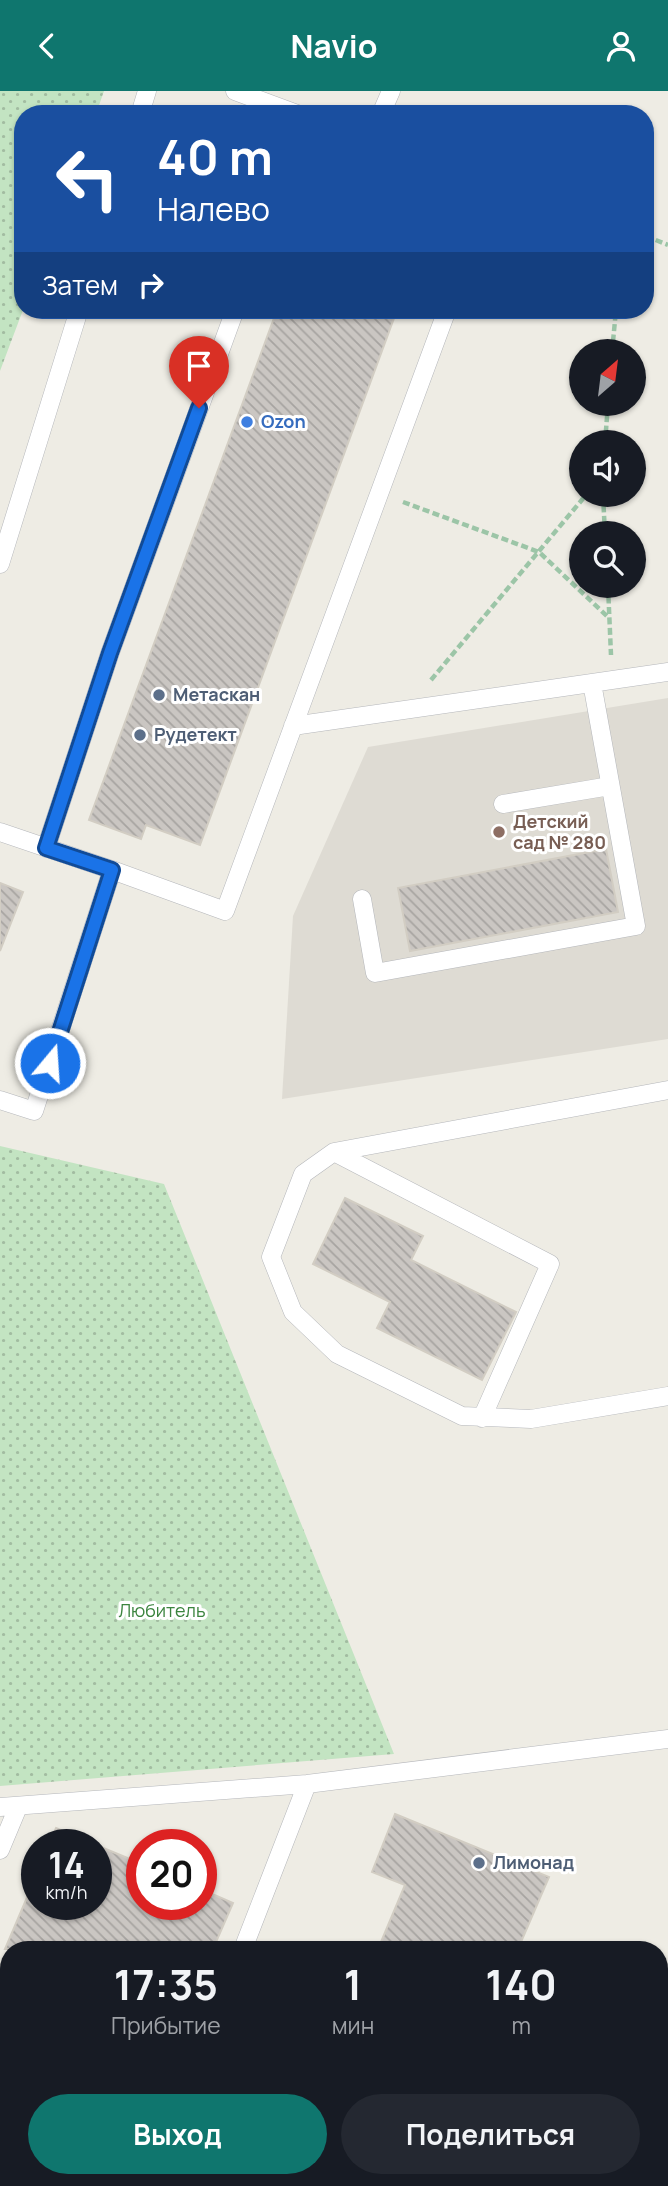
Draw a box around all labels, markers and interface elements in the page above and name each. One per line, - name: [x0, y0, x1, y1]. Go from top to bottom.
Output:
- text: Navio: [290, 24, 378, 68]
- icon: back: [28, 27, 66, 65]
- icon: person: [602, 27, 640, 65]
- text: 40 m: [157, 123, 273, 190]
- icon: left: [42, 133, 133, 224]
- text: Налево: [157, 187, 270, 231]
- icon: right: [132, 266, 170, 304]
- text: Затем: [42, 267, 118, 303]
- pin: [169, 336, 229, 408]
- north arrow: [569, 339, 646, 417]
- map controls: [569, 339, 646, 598]
- icon: arrive: [180, 347, 218, 385]
- place label: Ozon: [261, 409, 306, 433]
- marker: Ozon: [239, 414, 255, 430]
- button: sound: [569, 430, 646, 507]
- button: search: [569, 521, 646, 598]
- place label: Метаскан: [173, 682, 260, 706]
- marker: Метаскан: [151, 687, 167, 703]
- place label: Рудетект: [154, 722, 237, 746]
- marker: Рудетект: [132, 727, 148, 743]
- place label: Детский сад № 280: [513, 809, 606, 854]
- marker: Детский сад № 280: [491, 824, 507, 840]
- position arrow: [13, 1026, 87, 1100]
- park label: Любитель: [118, 1598, 206, 1622]
- speed limit sign: 20: [126, 1829, 217, 1920]
- text: 14: [48, 1841, 85, 1889]
- place label: Лимонад: [493, 1850, 574, 1874]
- marker: Лимонад: [471, 1855, 487, 1871]
- text: km/h: [46, 1880, 87, 1904]
- text: 17:35: [114, 1955, 218, 2013]
- text: 1: [344, 1955, 362, 2013]
- text: 140: [485, 1955, 557, 2013]
- text: Прибытие: [111, 2009, 221, 2041]
- text: мин: [332, 2009, 374, 2041]
- text: m: [511, 2009, 531, 2041]
- button: Выход: [28, 2094, 327, 2174]
- button: Поделиться: [341, 2094, 640, 2174]

